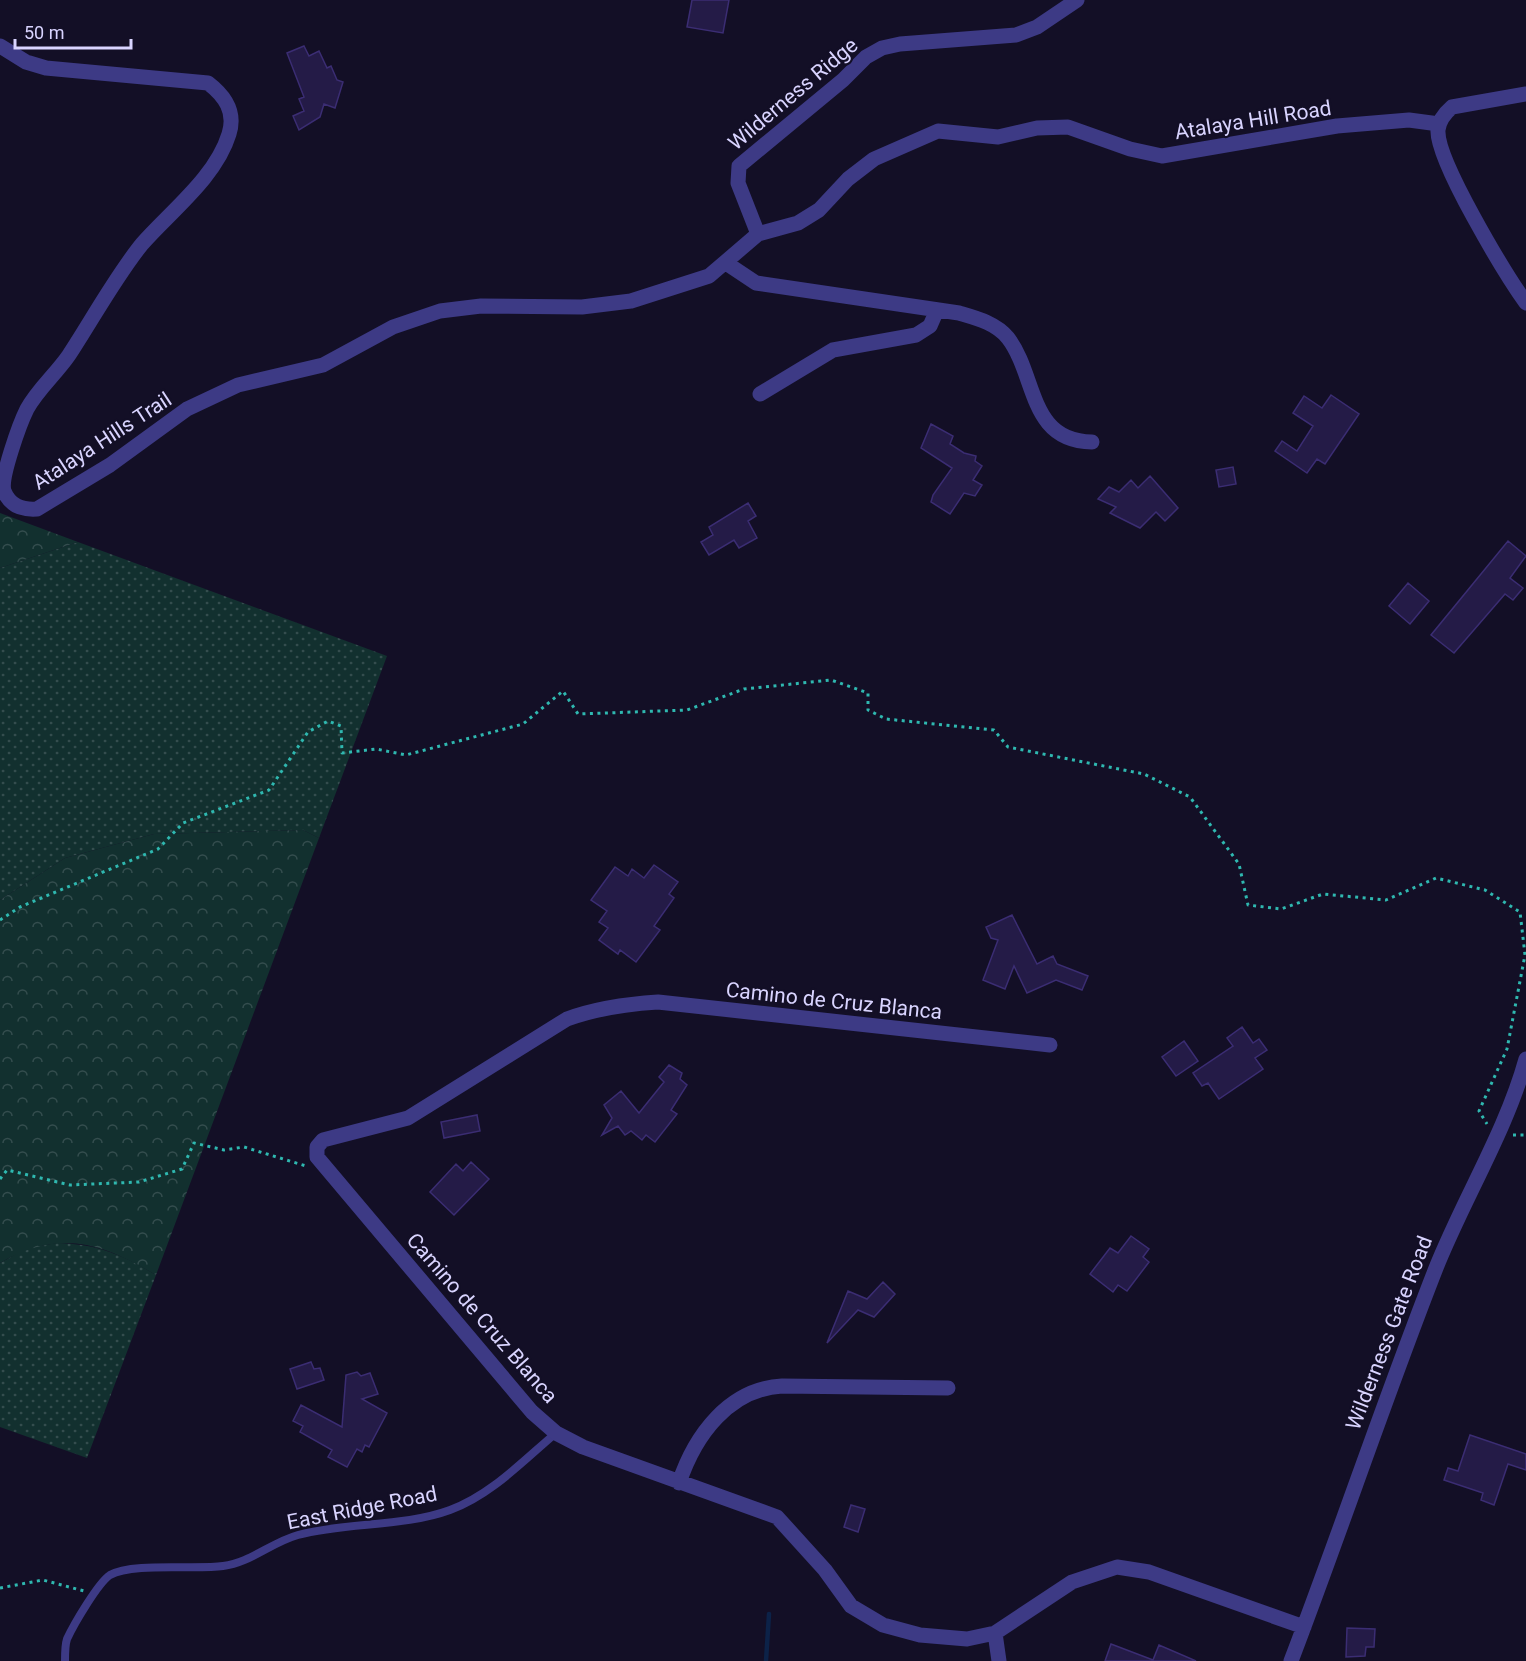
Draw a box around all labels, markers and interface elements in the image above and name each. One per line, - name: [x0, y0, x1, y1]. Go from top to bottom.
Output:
- scale bar: [15, 12, 130, 50]
- text: 50 m: [24, 22, 64, 43]
- street label: Wilderness Ridge: [723, 33, 863, 155]
- street label: Atalaya Hill Road: [1173, 96, 1333, 144]
- street label: Atalaya Hills Trail: [28, 387, 176, 495]
- street label: Camino de Cruz Blanca: [725, 978, 943, 1024]
- street label: Camino de Cruz Blanca: [402, 1228, 562, 1408]
- street label: Wilderness Gate Road: [1341, 1233, 1437, 1433]
- street label: East Ridge Road: [285, 1482, 439, 1534]

